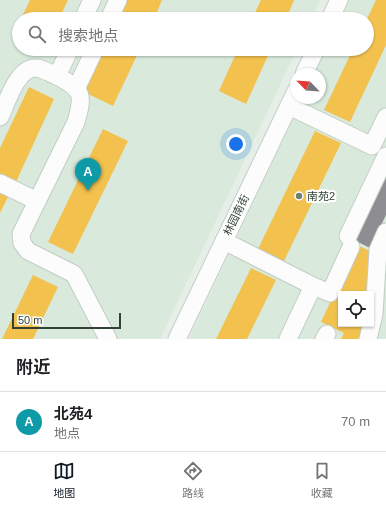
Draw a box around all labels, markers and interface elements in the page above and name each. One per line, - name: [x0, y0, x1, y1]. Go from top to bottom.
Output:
- search box: [12, 12, 374, 56]
- icon: search: [26, 23, 48, 45]
- text: 搜索地点: [58, 27, 118, 44]
- north arrow: [290, 68, 326, 104]
- your location: [226, 134, 246, 154]
- pin: A: [75, 158, 101, 191]
- place label: 南苑2: [307, 190, 335, 202]
- marker: 南苑2: [294, 191, 304, 201]
- street label: 林园南街: [221, 193, 251, 237]
- map controls: [338, 291, 374, 327]
- button: locate: [338, 291, 374, 327]
- scale bar: [12, 311, 121, 330]
- text: 50 m: [18, 314, 42, 326]
- text: 附近: [16, 358, 50, 377]
- text: 北苑4: [54, 405, 92, 422]
- text: A: [24, 414, 34, 429]
- text: 70 m: [341, 414, 370, 429]
- text: 地点: [54, 426, 80, 441]
- tab: 地图: [53, 460, 75, 500]
- tab: 路线: [182, 460, 204, 500]
- tab: 收藏: [311, 460, 333, 500]

